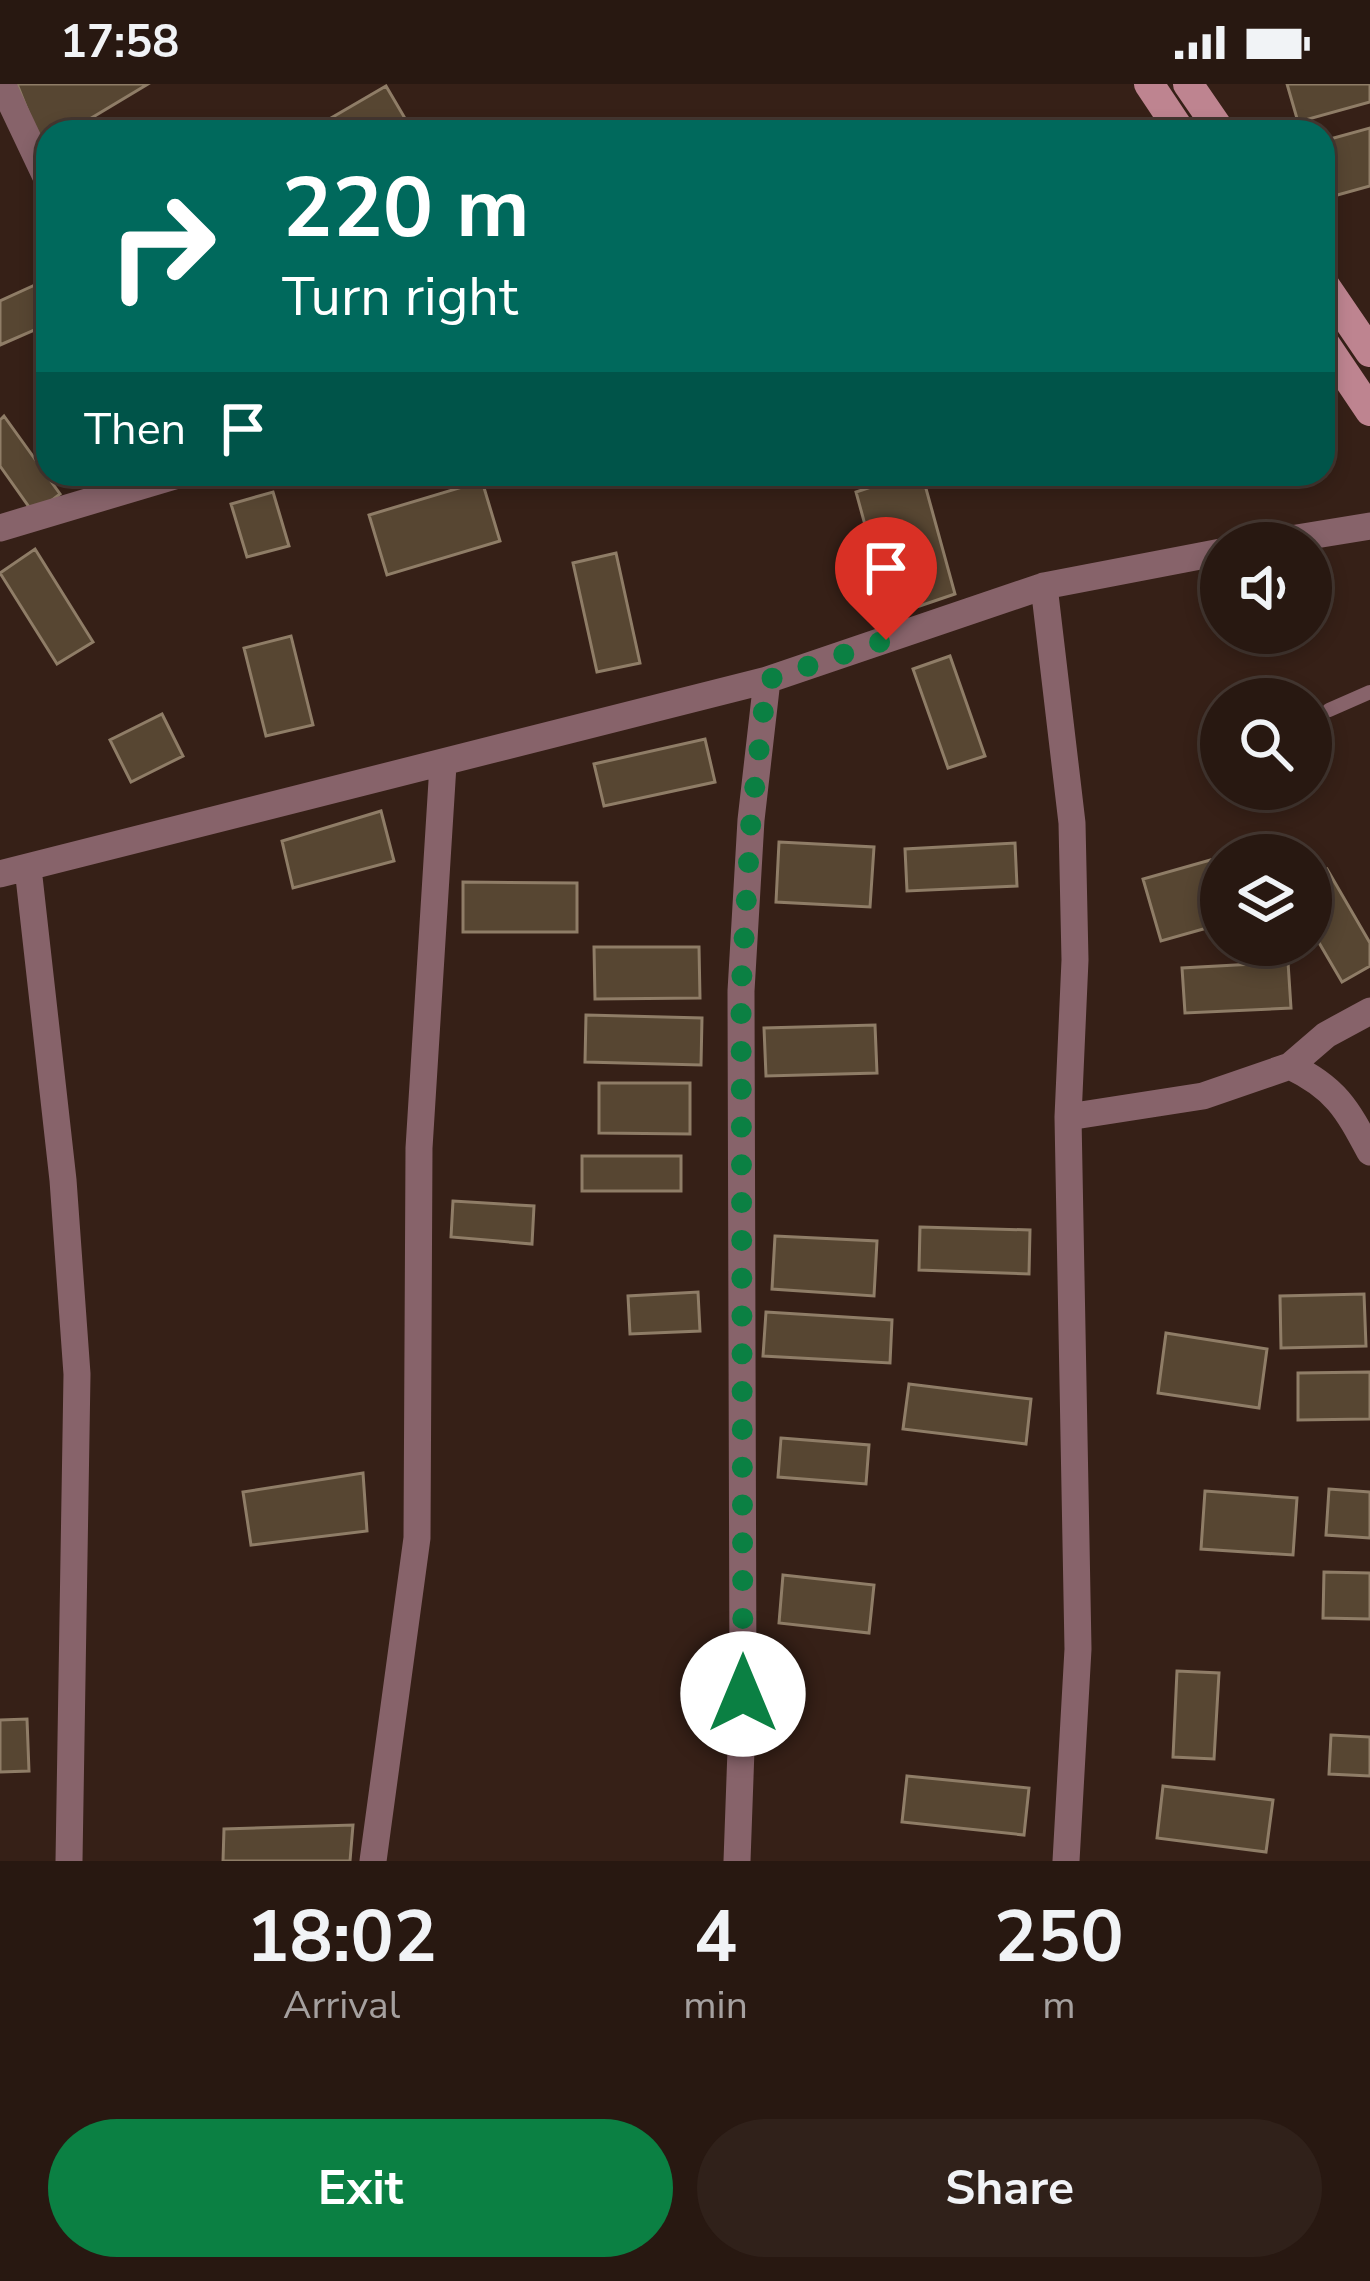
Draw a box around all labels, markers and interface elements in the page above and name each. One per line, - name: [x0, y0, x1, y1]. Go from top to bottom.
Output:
- text: 17:58: [60, 12, 179, 73]
- text: 220 m: [282, 151, 530, 266]
- icon: right: [84, 168, 240, 324]
- text: Turn right: [282, 260, 518, 334]
- icon: arrive: [210, 396, 276, 462]
- text: Then: [84, 399, 186, 460]
- pin: [835, 517, 937, 640]
- map controls: [1200, 522, 1332, 966]
- button: sound: [1200, 522, 1332, 654]
- icon: arrive: [853, 535, 919, 601]
- button: search: [1200, 678, 1332, 810]
- button: layers: [1200, 834, 1332, 966]
- position arrow: [680, 1631, 806, 1757]
- text: 18:02: [246, 1888, 437, 1986]
- text: 4: [694, 1888, 737, 1986]
- text: 250: [994, 1888, 1124, 1986]
- text: Arrival: [283, 1979, 400, 2032]
- text: min: [683, 1979, 748, 2032]
- text: m: [1042, 1979, 1076, 2032]
- button: Exit: [48, 2119, 673, 2257]
- button: Share: [697, 2119, 1322, 2257]

